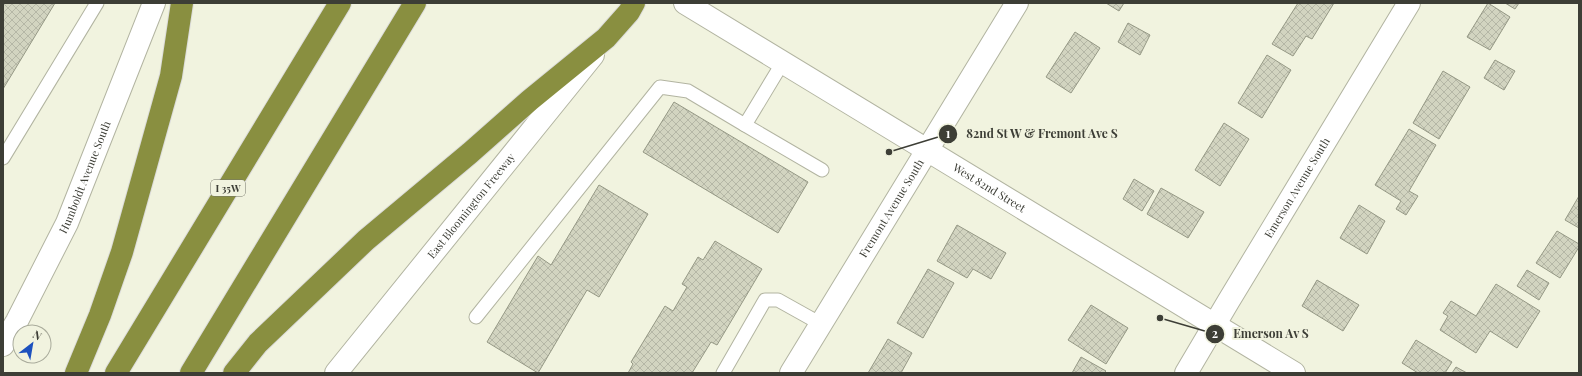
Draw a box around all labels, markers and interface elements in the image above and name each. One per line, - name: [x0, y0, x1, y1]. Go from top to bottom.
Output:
- street label: Humboldt Avenue South: [55, 118, 114, 236]
- callout: 82nd St W & Fremont Ave S: [938, 122, 1126, 146]
- text: 1: [946, 125, 951, 141]
- text: 82nd St W & Fremont Ave S: [966, 125, 1118, 141]
- street label: Emerson Avenue South: [1261, 134, 1333, 240]
- street label: East Bloomington Freeway: [424, 149, 518, 261]
- street label: Fremont Avenue South: [855, 156, 927, 260]
- street label: West 82nd Street: [949, 159, 1029, 215]
- road number: I 35W: [211, 180, 245, 196]
- callout: Emerson Av S: [1205, 322, 1317, 346]
- north arrow: [12, 324, 52, 364]
- text: 2: [1212, 325, 1218, 341]
- text: Emerson Av S: [1233, 325, 1309, 341]
- text: N: [30, 327, 45, 344]

